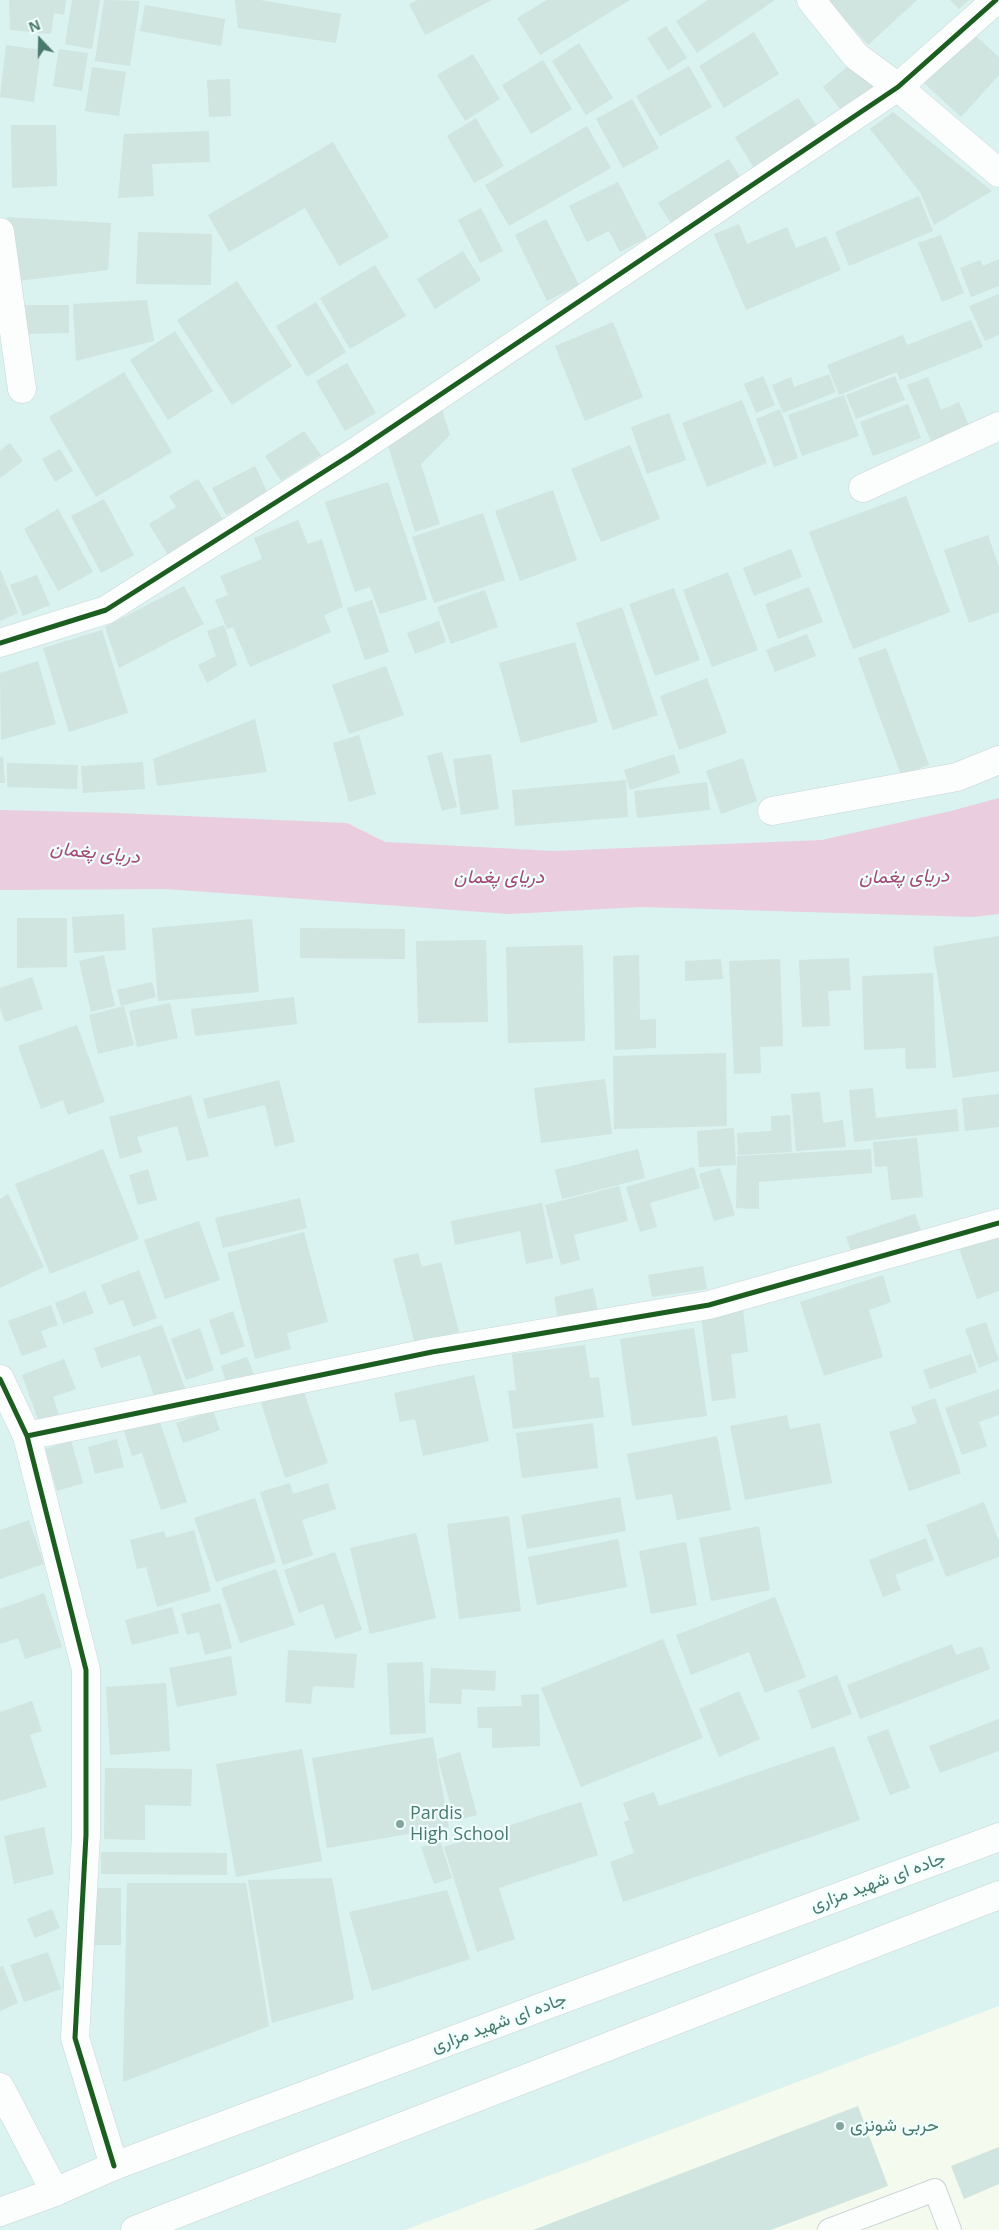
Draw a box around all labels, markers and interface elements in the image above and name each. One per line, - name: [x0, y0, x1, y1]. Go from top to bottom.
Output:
- north arrow: [15, 15, 65, 65]
- text: N: [26, 15, 43, 36]
- water label: دریای پغمان: [49, 837, 141, 869]
- water label: دریای پغمان: [859, 865, 949, 889]
- water label: دریای پغمان: [454, 867, 544, 889]
- place label: Pardis High School: [410, 1803, 509, 1846]
- marker: Pardis High School: [394, 1818, 406, 1830]
- street label: جاده ای شهید مزاری: [807, 1848, 949, 1916]
- street label: جاده ای شهید مزاری: [428, 1989, 570, 2057]
- place label: حربی شونزی: [850, 2115, 939, 2137]
- marker: حربی شونزی: [834, 2120, 846, 2132]

